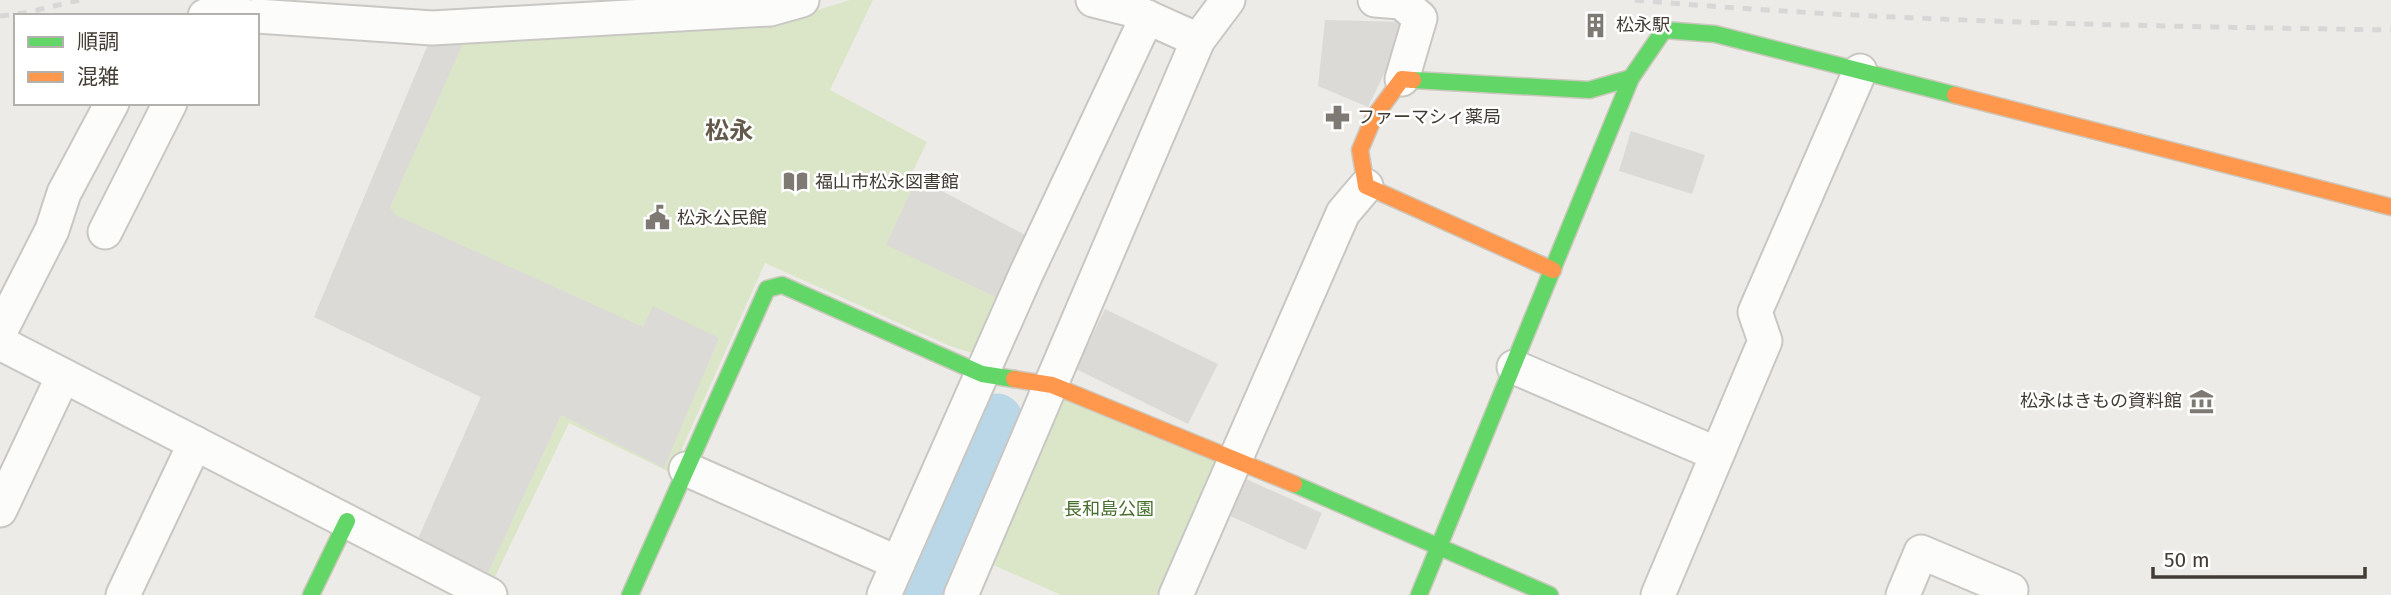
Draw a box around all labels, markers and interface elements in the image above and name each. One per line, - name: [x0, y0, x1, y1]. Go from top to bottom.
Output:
- building icon: 松永駅: [1582, 11, 1610, 39]
- legend: [14, 14, 259, 105]
- place label: 松永駅: [1616, 14, 1670, 36]
- text: 順調: [77, 29, 119, 55]
- text: 混雑: [77, 64, 119, 90]
- pharmacy icon: ファーマシィ薬局: [1323, 103, 1351, 131]
- place label: ファーマシィ薬局: [1357, 106, 1501, 128]
- district label: 松永: [705, 117, 753, 145]
- library icon: 福山市松永図書館: [781, 168, 809, 196]
- place label: 福山市松永図書館: [815, 171, 959, 193]
- public building icon: 松永公民館: [643, 204, 671, 232]
- place label: 松永公民館: [677, 207, 767, 229]
- museum icon: 松永はきもの資料館: [2188, 387, 2216, 415]
- place label: 松永はきもの資料館: [2020, 390, 2182, 412]
- park label: 長和島公園: [1064, 498, 1154, 520]
- scale bar: [2153, 536, 2365, 580]
- text: 50 m: [2164, 547, 2210, 573]

